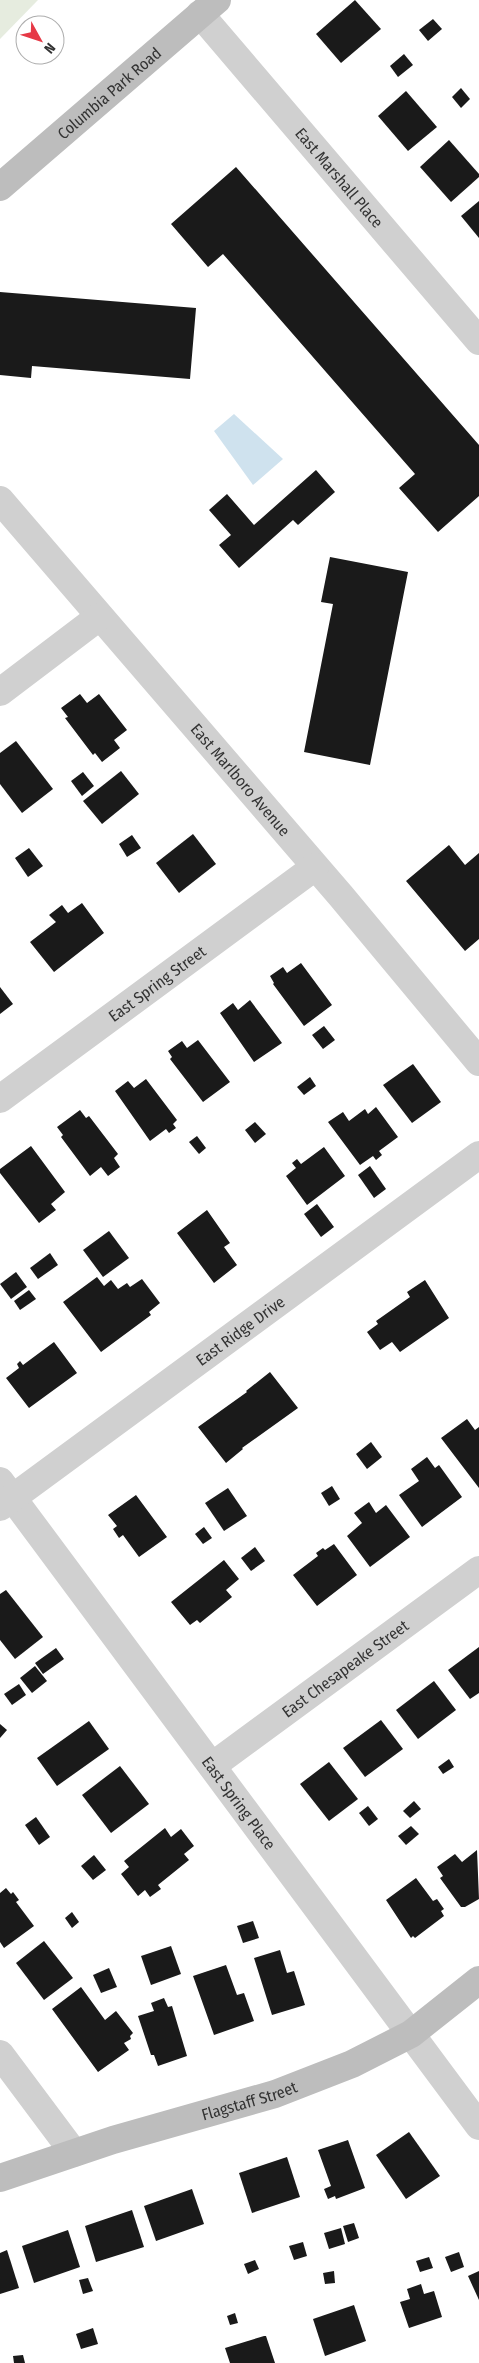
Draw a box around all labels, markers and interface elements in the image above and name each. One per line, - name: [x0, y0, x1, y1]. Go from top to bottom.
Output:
- north arrow: [15, 15, 65, 65]
- text: N: [40, 39, 59, 57]
- street label: Columbia Park Road: [54, 44, 165, 143]
- street label: East Marshall Place: [291, 124, 387, 232]
- street label: East Marlboro Avenue: [187, 720, 294, 840]
- street label: East Spring Street: [105, 941, 210, 1026]
- street label: East Ridge Drive: [192, 1292, 288, 1370]
- street label: East Chesapeake Street: [278, 1616, 413, 1721]
- street label: East Spring Place: [198, 1753, 280, 1854]
- street label: Flagstaff Street: [199, 2077, 301, 2124]

